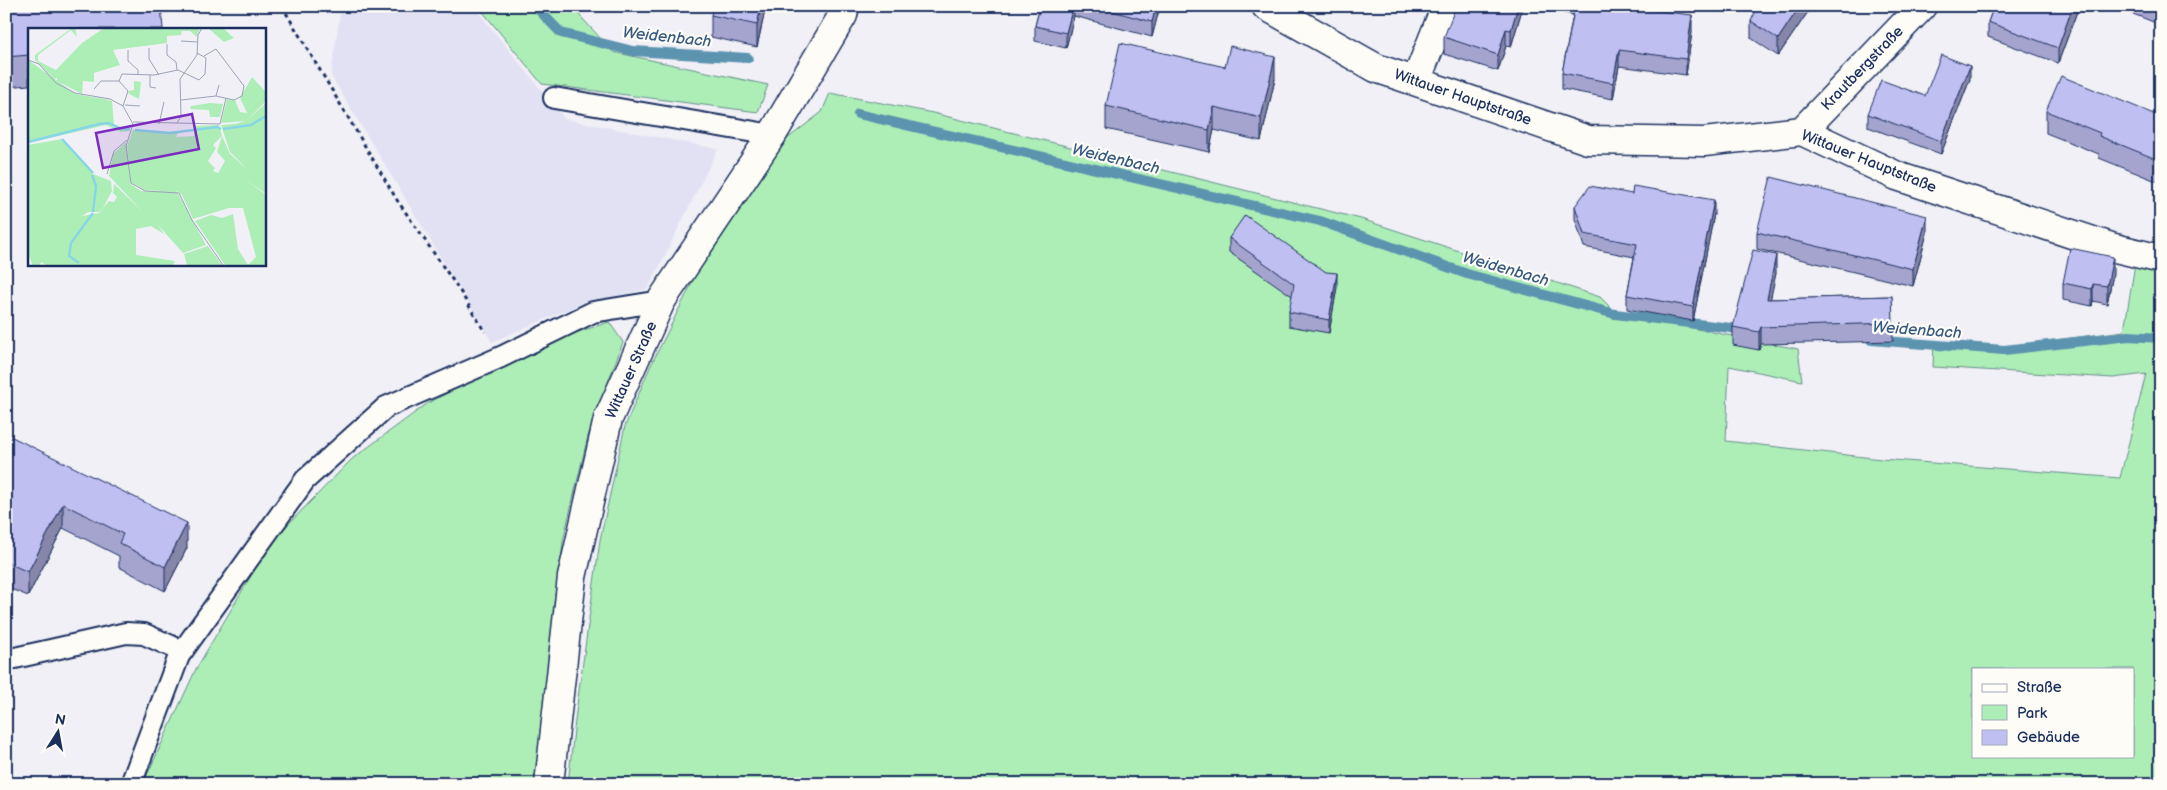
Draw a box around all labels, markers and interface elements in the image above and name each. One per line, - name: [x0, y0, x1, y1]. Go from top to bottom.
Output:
- street label: Krautbergstraße: [1817, 22, 1908, 115]
- water label: Weidenbach: [621, 23, 713, 52]
- inset map: [28, 28, 265, 265]
- street label: Wittauer Hauptstraße: [1392, 65, 1534, 130]
- street label: Wittauer Hauptstraße: [1798, 126, 1939, 197]
- water label: Weidenbach: [1070, 140, 1162, 179]
- water label: Weidenbach: [1460, 248, 1551, 291]
- street label: Wittauer Straße: [601, 318, 661, 422]
- water label: Weidenbach: [1872, 318, 1962, 343]
- legend: [1972, 668, 2134, 758]
- text: Straße: [2017, 678, 2062, 697]
- text: Park: [2017, 704, 2048, 723]
- north arrow: [32, 708, 82, 758]
- text: N: [54, 710, 67, 729]
- text: Gebäude: [2017, 728, 2080, 747]

